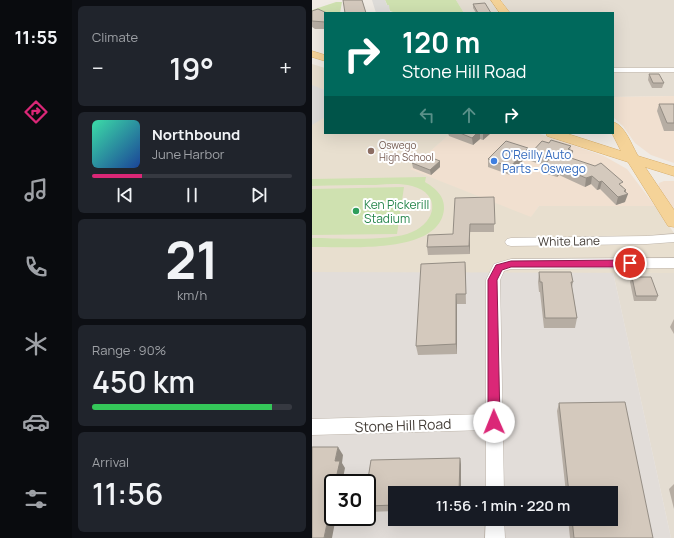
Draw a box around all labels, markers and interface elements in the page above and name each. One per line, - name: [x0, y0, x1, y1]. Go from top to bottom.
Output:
- text: 120 m: [402, 23, 480, 61]
- text: 11:55: [14, 25, 58, 49]
- text: Climate: [92, 28, 138, 46]
- icon: right: [336, 28, 388, 80]
- text: 19°: [169, 48, 214, 89]
- text: −: [92, 53, 104, 83]
- text: +: [279, 53, 292, 83]
- text: Stone Hill Road: [402, 59, 527, 83]
- icon: directions: [22, 98, 50, 126]
- icon: left: [416, 104, 438, 126]
- icon: ahead: [458, 104, 480, 126]
- icon: right: [500, 104, 522, 126]
- text: Northbound: [152, 124, 240, 145]
- place label: Oswego High School: [379, 138, 434, 164]
- text: June Harbor: [152, 145, 225, 163]
- marker: Oswego High School: [366, 146, 376, 156]
- place label: O'Reilly Auto Parts - Oswego: [502, 146, 586, 177]
- marker: O'Reilly Auto Parts - Oswego: [489, 156, 499, 166]
- icon: music: [22, 176, 50, 204]
- icon: previous: [114, 184, 136, 206]
- icon: pause: [181, 184, 203, 206]
- icon: next: [248, 184, 270, 206]
- place label: Ken Pickerill Stadium: [364, 196, 429, 227]
- marker: Ken Pickerill Stadium: [351, 206, 361, 216]
- text: 21: [165, 224, 219, 295]
- street label: White Lane: [538, 232, 600, 250]
- pin: [613, 246, 647, 280]
- icon: arrive: [619, 252, 641, 274]
- icon: phone: [22, 253, 50, 281]
- text: km/h: [177, 286, 207, 304]
- icon: climate: [22, 330, 50, 358]
- text: Range · 90%: [92, 341, 166, 359]
- text: 450 km: [92, 361, 195, 402]
- position arrow: [473, 401, 515, 443]
- icon: car: [22, 408, 50, 436]
- street label: Stone Hill Road: [354, 414, 452, 436]
- text: Arrival: [92, 453, 129, 471]
- text: 11:56: [92, 473, 163, 514]
- speed limit sign: 30: [324, 474, 376, 526]
- icon: filters: [22, 485, 50, 513]
- text: 11:56 · 1 min · 220 m: [436, 495, 570, 516]

